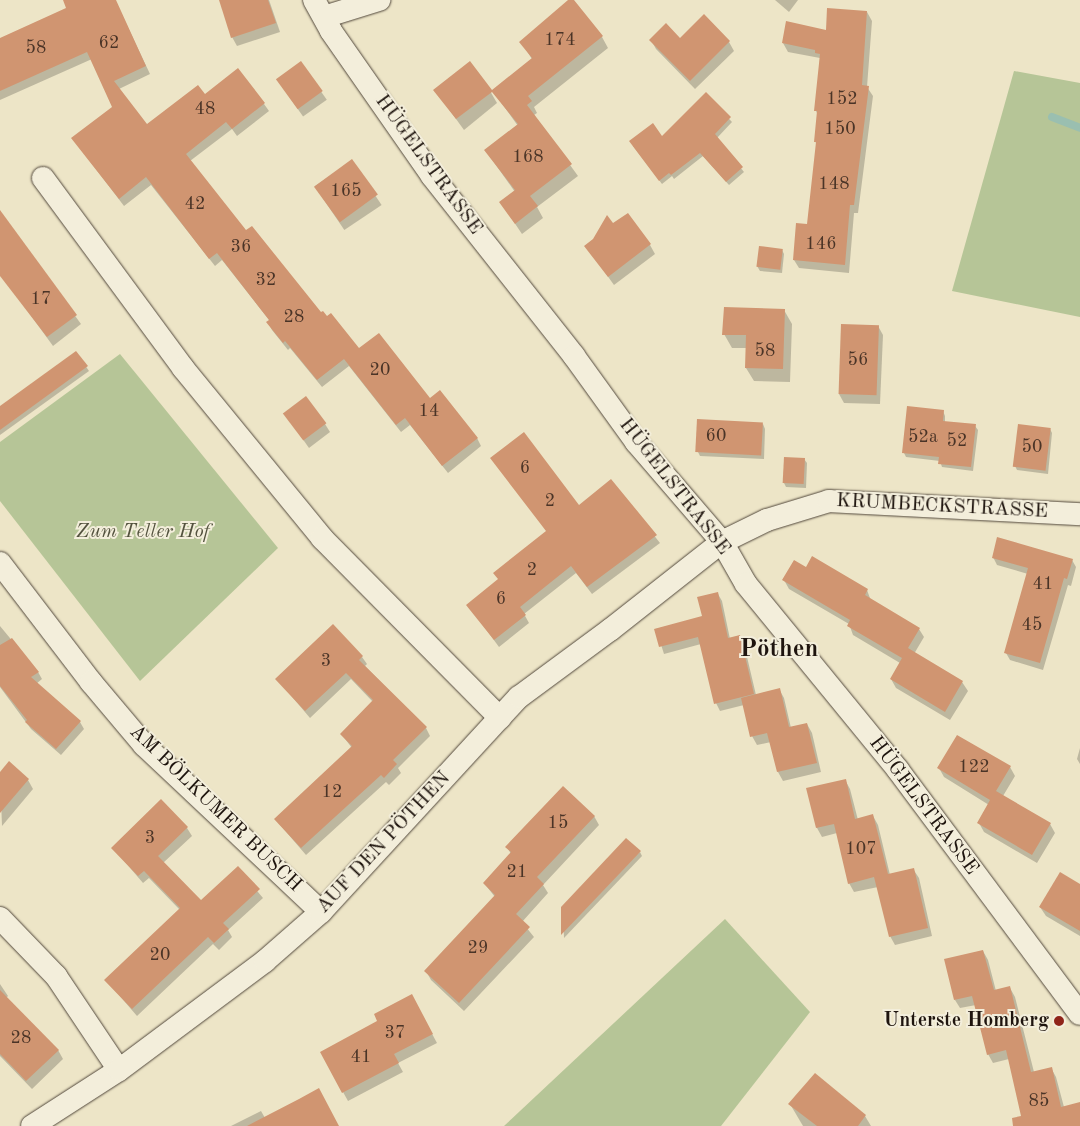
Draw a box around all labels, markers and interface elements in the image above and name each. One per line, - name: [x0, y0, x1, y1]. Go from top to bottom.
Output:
- house number: 174: [544, 29, 576, 51]
- house number: 62: [99, 32, 119, 54]
- house number: 58: [26, 37, 46, 59]
- house number: 152: [826, 88, 858, 110]
- street label: HÜGELSTRASSE: [369, 90, 487, 240]
- house number: 48: [195, 98, 215, 120]
- house number: 150: [824, 118, 856, 140]
- house number: 168: [512, 146, 544, 168]
- house number: 148: [818, 173, 850, 195]
- house number: 165: [330, 180, 362, 202]
- house number: 42: [185, 193, 205, 215]
- house number: 146: [805, 233, 837, 255]
- house number: 36: [231, 236, 251, 258]
- house number: 32: [256, 269, 276, 291]
- house number: 17: [31, 288, 51, 310]
- house number: 28: [284, 306, 304, 328]
- house number: 58: [755, 340, 775, 362]
- house number: 56: [848, 349, 868, 371]
- house number: 20: [370, 359, 390, 381]
- house number: 14: [419, 400, 439, 422]
- street label: HÜGELSTRASSE: [613, 414, 735, 560]
- house number: 60: [706, 425, 726, 447]
- house number: 52a: [908, 426, 938, 448]
- house number: 52: [947, 430, 967, 452]
- house number: 50: [1022, 436, 1042, 458]
- house number: 6: [520, 457, 530, 479]
- street label: KRUMBECKSTRASSE: [835, 489, 1049, 525]
- house number: 2: [545, 490, 555, 512]
- park label: Zum Teller Hof: [76, 520, 210, 544]
- house number: 2: [527, 559, 537, 581]
- house number: 41: [1033, 573, 1053, 595]
- house number: 6: [496, 588, 506, 610]
- house number: 45: [1022, 614, 1042, 636]
- district label: Pöthen: [740, 635, 818, 665]
- house number: 3: [321, 650, 331, 672]
- street label: AM BÖLKUMER BUSCH: [124, 720, 306, 898]
- street label: HÜGELSTRASSE: [863, 732, 983, 880]
- house number: 122: [958, 756, 990, 778]
- street label: AUF DEN PÖTHEN: [312, 767, 456, 919]
- house number: 12: [322, 781, 342, 803]
- house number: 15: [548, 812, 568, 834]
- house number: 3: [145, 827, 155, 849]
- house number: 107: [845, 838, 877, 860]
- house number: 21: [507, 861, 527, 883]
- house number: 29: [468, 937, 488, 959]
- house number: 20: [150, 944, 170, 966]
- place label: Unterste Homberg: [883, 1009, 1049, 1033]
- marker: Unterste Homberg: [1053, 1015, 1065, 1027]
- house number: 37: [385, 1022, 405, 1044]
- house number: 28: [11, 1027, 31, 1049]
- house number: 41: [351, 1046, 371, 1068]
- house number: 85: [1029, 1090, 1049, 1112]

